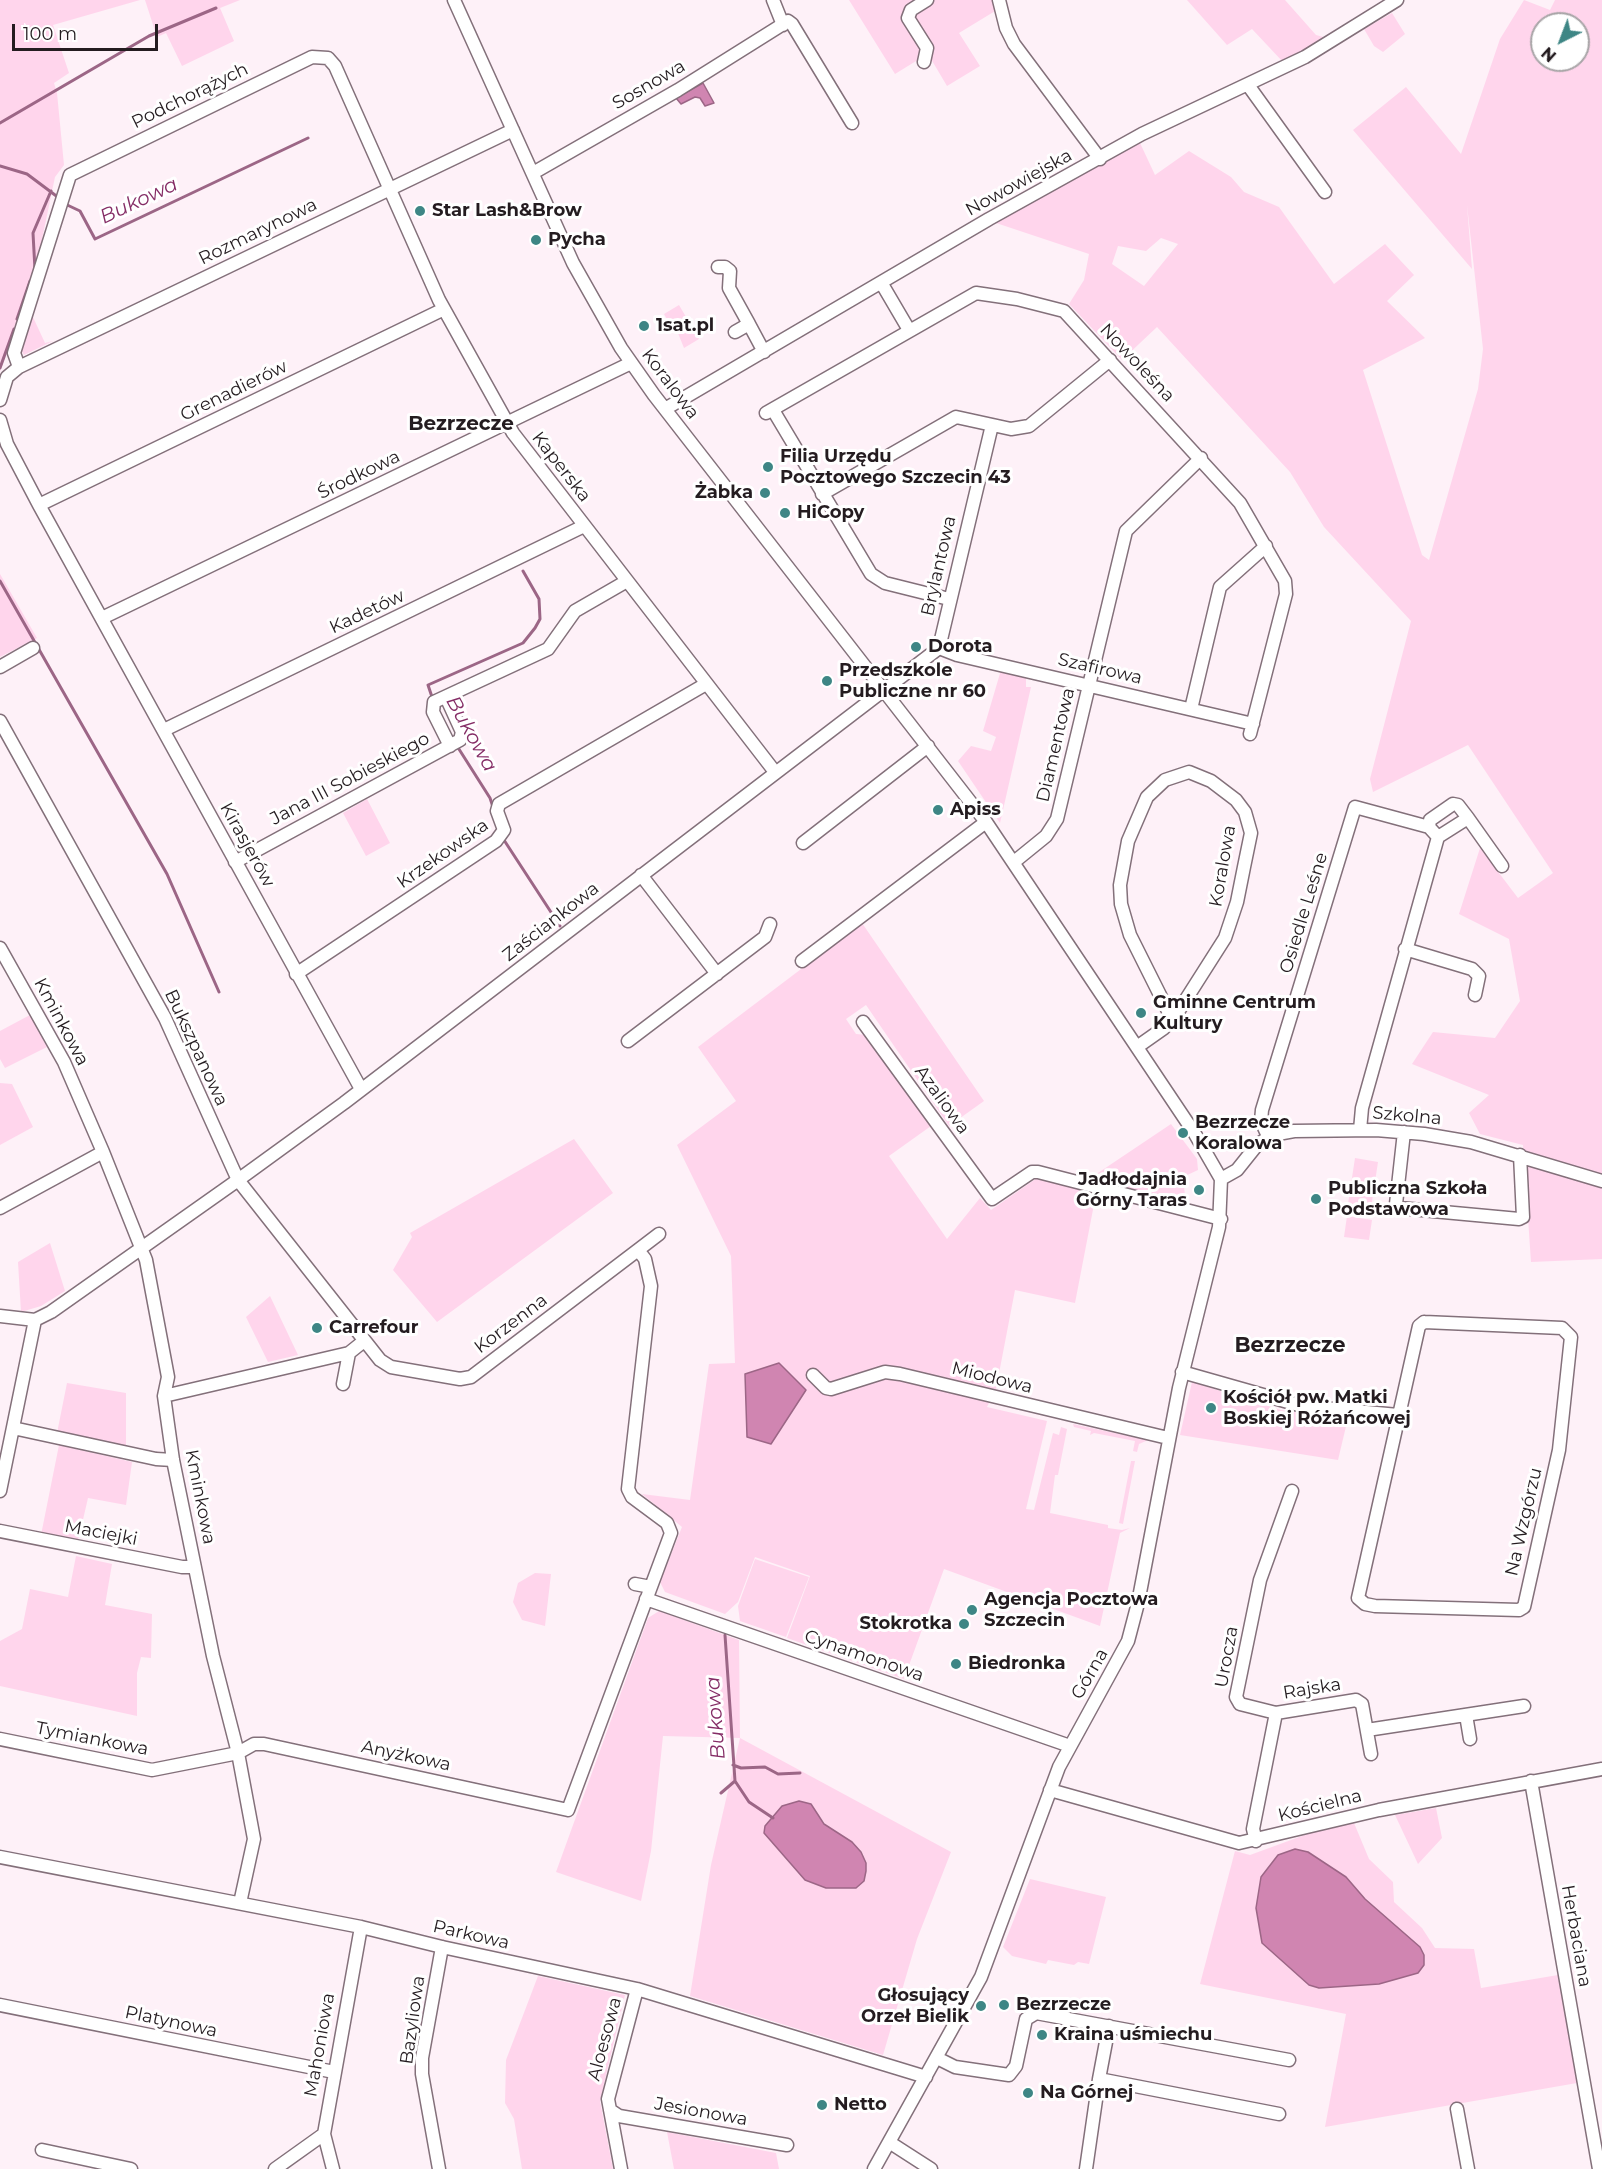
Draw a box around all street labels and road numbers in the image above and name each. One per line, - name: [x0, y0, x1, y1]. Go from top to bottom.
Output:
- street label: Sosnowa: [609, 56, 689, 114]
- street label: Podchorążych: [128, 58, 252, 134]
- street label: Nowowiejska: [962, 145, 1076, 221]
- street label: Rozmarynowa: [195, 194, 321, 270]
- street label: Nowoleśna: [1095, 319, 1179, 407]
- street label: Koralowa: [636, 344, 704, 424]
- street label: Grenadierów: [177, 356, 291, 426]
- street label: Kaperska: [527, 427, 595, 507]
- street label: Środkowa: [314, 446, 404, 504]
- street label: Brylantowa: [917, 514, 961, 618]
- street label: Kadetów: [326, 585, 408, 639]
- street label: Szafirowa: [1056, 649, 1144, 689]
- street label: Diamentowa: [1032, 686, 1080, 804]
- street label: Jana III Sobieskiego: [267, 728, 433, 830]
- street label: Kirasjerów: [215, 799, 279, 891]
- street label: Krzekowska: [393, 815, 493, 893]
- street label: Koralowa: [1205, 823, 1241, 909]
- street label: Osiedle Leśne: [1275, 850, 1333, 976]
- street label: Zaściankowa: [499, 878, 603, 966]
- street label: Kminkowa: [29, 974, 93, 1070]
- street label: Bukszpanowa: [160, 986, 232, 1110]
- street label: Azaliowa: [910, 1061, 974, 1139]
- street label: Szkolna: [1371, 1102, 1443, 1130]
- street label: Korzenna: [470, 1290, 552, 1358]
- street label: Miodowa: [949, 1358, 1035, 1398]
- street label: Kminkowa: [180, 1448, 220, 1546]
- street label: Na Wzgórzu: [1501, 1466, 1547, 1578]
- street label: Maciejki: [63, 1515, 139, 1551]
- street label: Urocza: [1211, 1624, 1243, 1690]
- street label: Cynamonowa: [801, 1625, 927, 1687]
- street label: Górna: [1067, 1645, 1113, 1703]
- street label: Rajska: [1281, 1674, 1343, 1704]
- street label: Tymiankowa: [34, 1717, 150, 1761]
- street label: Anyżkowa: [359, 1736, 453, 1776]
- street label: Kościelna: [1276, 1785, 1364, 1827]
- street label: Herbaciana: [1556, 1883, 1596, 1989]
- street label: Parkowa: [431, 1916, 511, 1954]
- street label: Bazyliowa: [396, 1974, 430, 2066]
- street label: Mahoniowa: [300, 1991, 340, 2099]
- street label: Aloesowa: [583, 1995, 627, 2083]
- street label: Platynowa: [123, 2002, 219, 2042]
- street label: Jesionowa: [653, 2093, 749, 2131]

